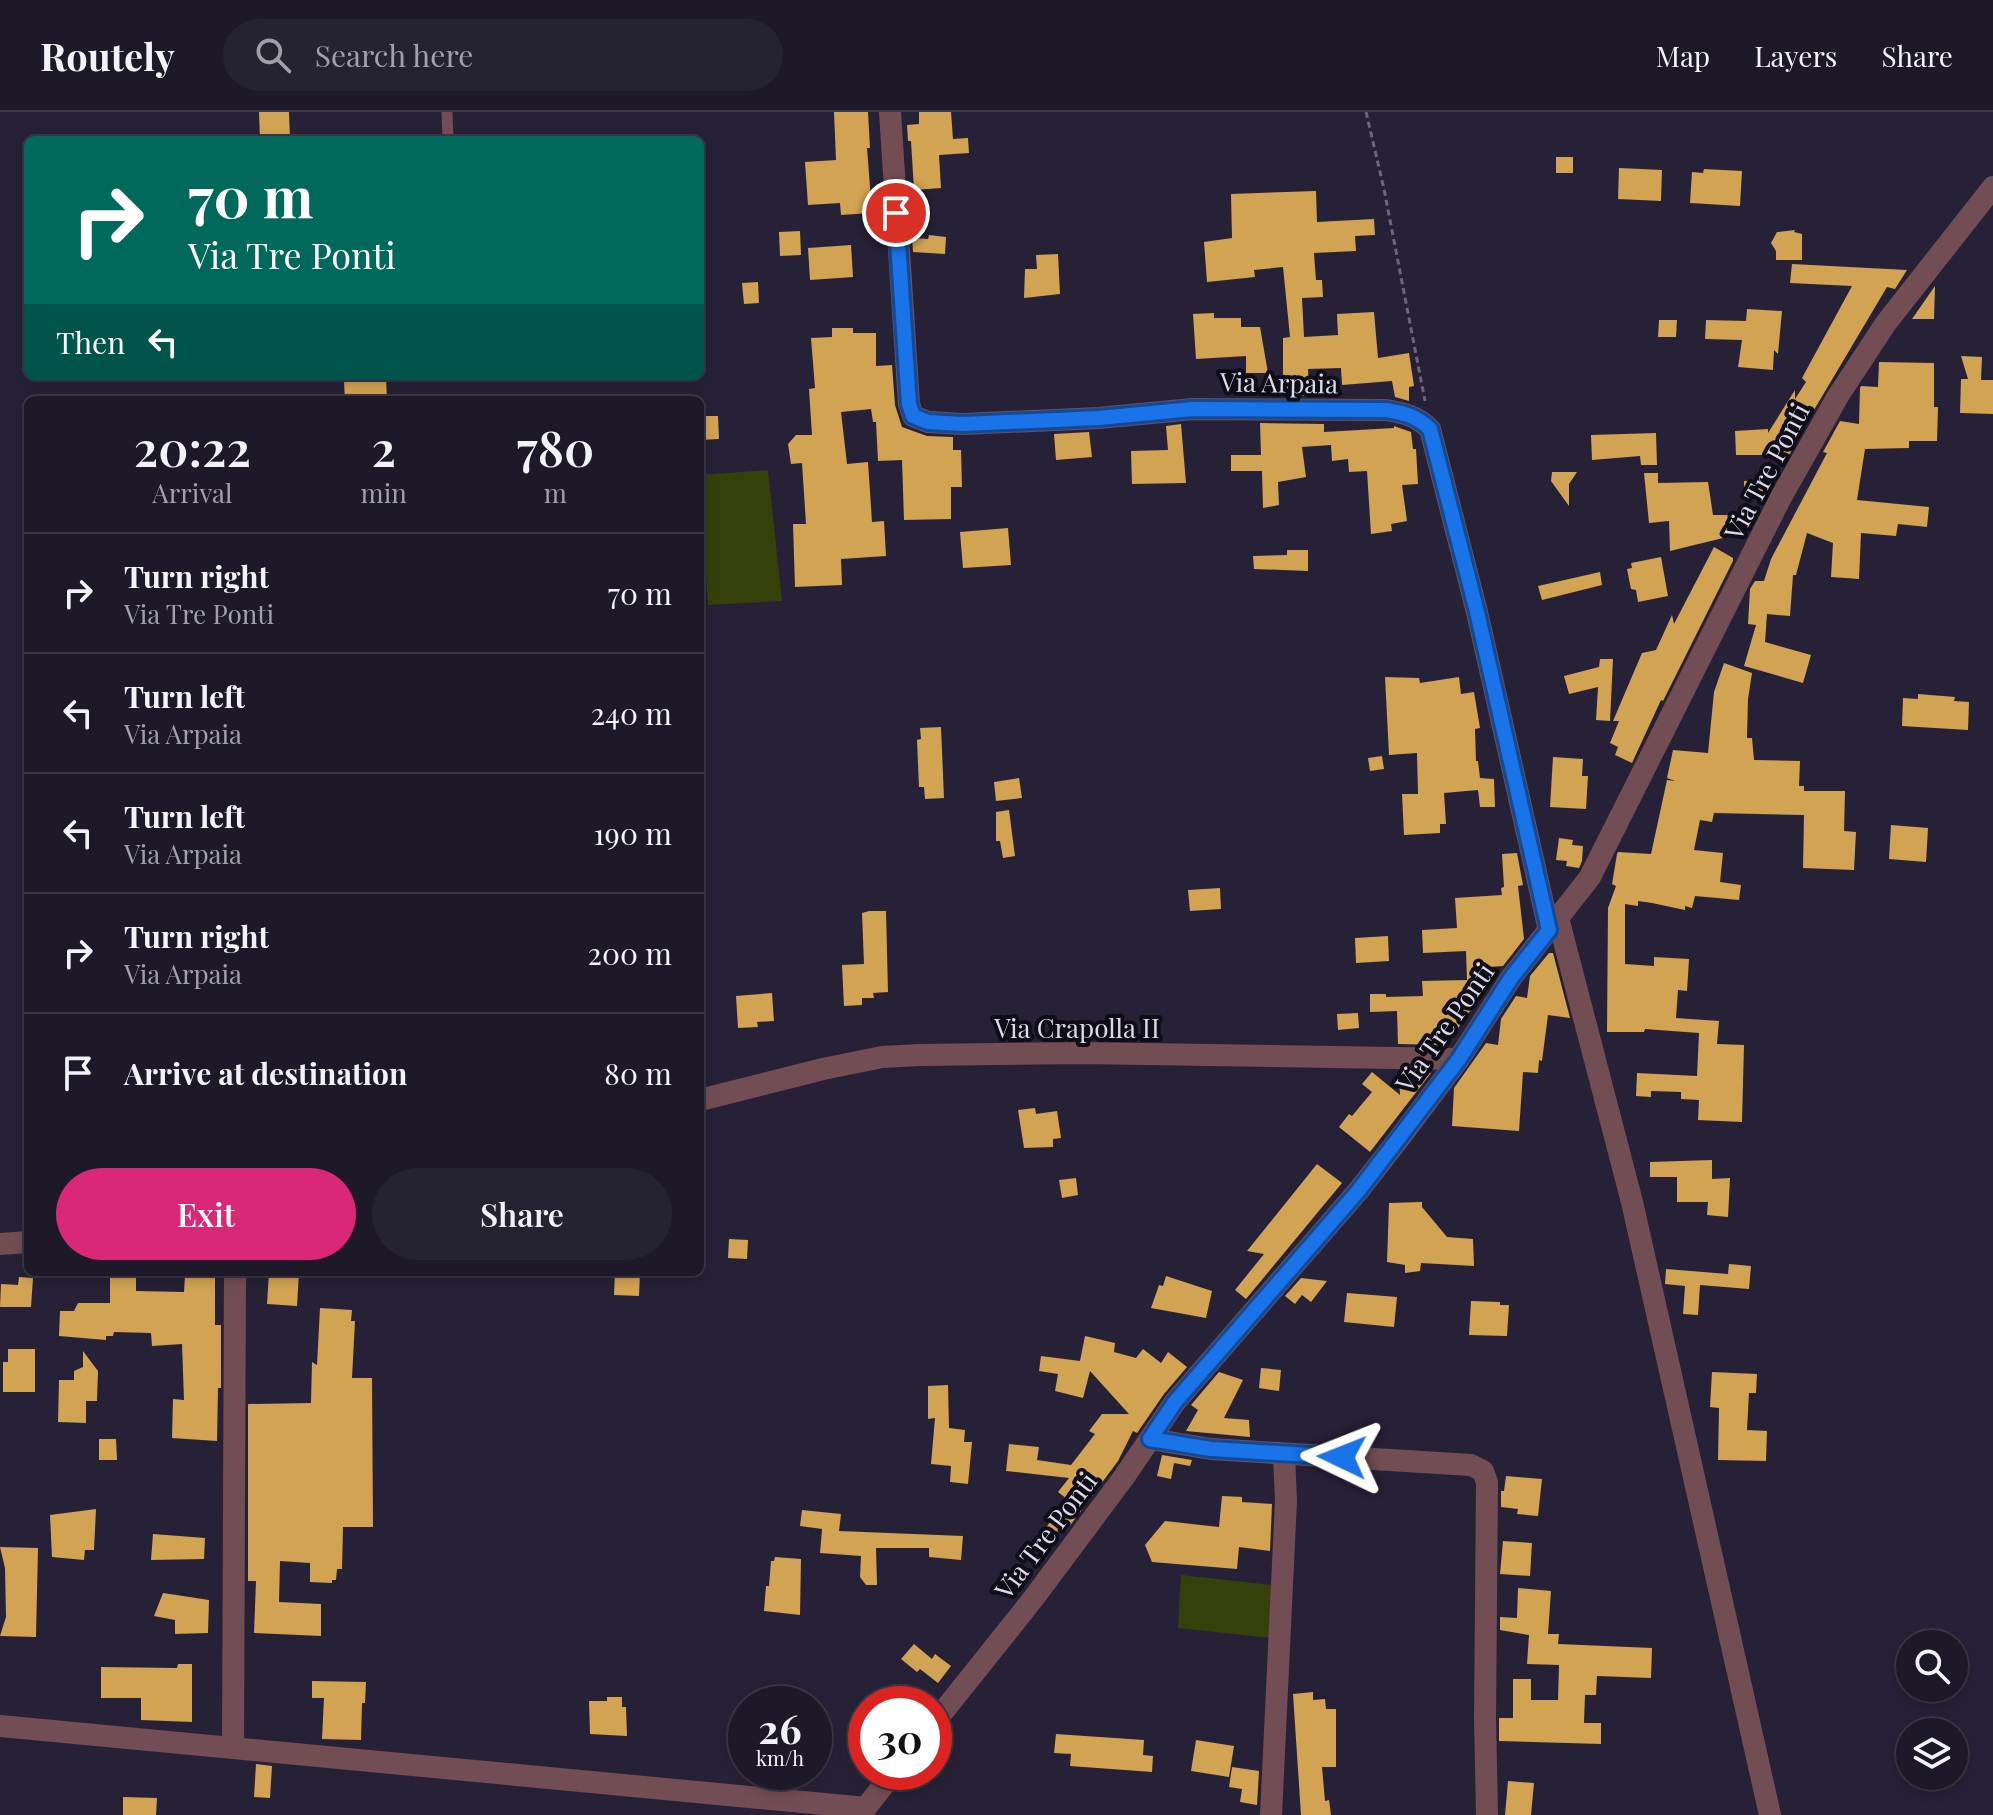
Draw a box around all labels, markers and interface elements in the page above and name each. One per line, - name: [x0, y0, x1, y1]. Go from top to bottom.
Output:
- search box: [223, 19, 783, 91]
- text: Routely: [40, 30, 175, 81]
- icon: search: [251, 33, 295, 77]
- text: Search here: [315, 35, 473, 75]
- text: Map: [1656, 37, 1710, 74]
- text: Layers: [1754, 37, 1837, 74]
- text: Share: [1881, 37, 1953, 74]
- text: 70 m: [188, 158, 313, 233]
- icon: right: [56, 168, 160, 272]
- pin: [862, 179, 930, 247]
- icon: arrive: [874, 191, 918, 235]
- text: Via Tre Ponti: [188, 230, 396, 278]
- icon: left: [141, 320, 185, 364]
- text: Then: [56, 322, 125, 362]
- street label: Via Arpaia: [1219, 363, 1338, 401]
- street label: Via Tre Ponti: [1715, 396, 1817, 546]
- text: 20:22: [134, 415, 251, 479]
- text: 2: [372, 415, 396, 479]
- text: 780: [517, 415, 594, 479]
- text: Arrival: [152, 475, 232, 510]
- text: min: [361, 475, 407, 510]
- text: m: [544, 475, 567, 510]
- text: Turn right: [124, 556, 269, 596]
- icon: right: [56, 571, 100, 615]
- text: 70 m: [608, 573, 672, 613]
- text: Via Tre Ponti: [124, 596, 274, 631]
- text: Turn left: [124, 676, 245, 716]
- icon: left: [56, 691, 100, 735]
- text: 240 m: [591, 693, 672, 733]
- text: Via Arpaia: [124, 716, 242, 751]
- text: Turn left: [124, 796, 245, 836]
- icon: left: [56, 811, 100, 855]
- text: 190 m: [594, 813, 672, 853]
- text: Via Arpaia: [124, 836, 242, 871]
- text: Turn right: [124, 916, 269, 956]
- icon: right: [56, 931, 100, 975]
- text: 200 m: [588, 933, 672, 973]
- street label: Via Tre Ponti: [1386, 955, 1502, 1099]
- text: Via Arpaia: [124, 956, 242, 991]
- street label: Via Crapolla II: [993, 1010, 1160, 1045]
- icon: arrive: [56, 1051, 100, 1095]
- text: Arrive at destination: [124, 1053, 407, 1093]
- text: 80 m: [604, 1053, 672, 1093]
- button: Exit: [56, 1168, 356, 1260]
- button: Share: [372, 1168, 672, 1260]
- position arrow: [1300, 1415, 1384, 1499]
- street label: Via Tre Ponti: [985, 1464, 1104, 1606]
- map controls: [1896, 1630, 1968, 1790]
- button: search: [1896, 1630, 1968, 1702]
- speed limit sign: 30: [848, 1686, 952, 1790]
- text: 26: [758, 1701, 802, 1754]
- button: layers: [1896, 1718, 1968, 1790]
- text: km/h: [756, 1744, 804, 1771]

